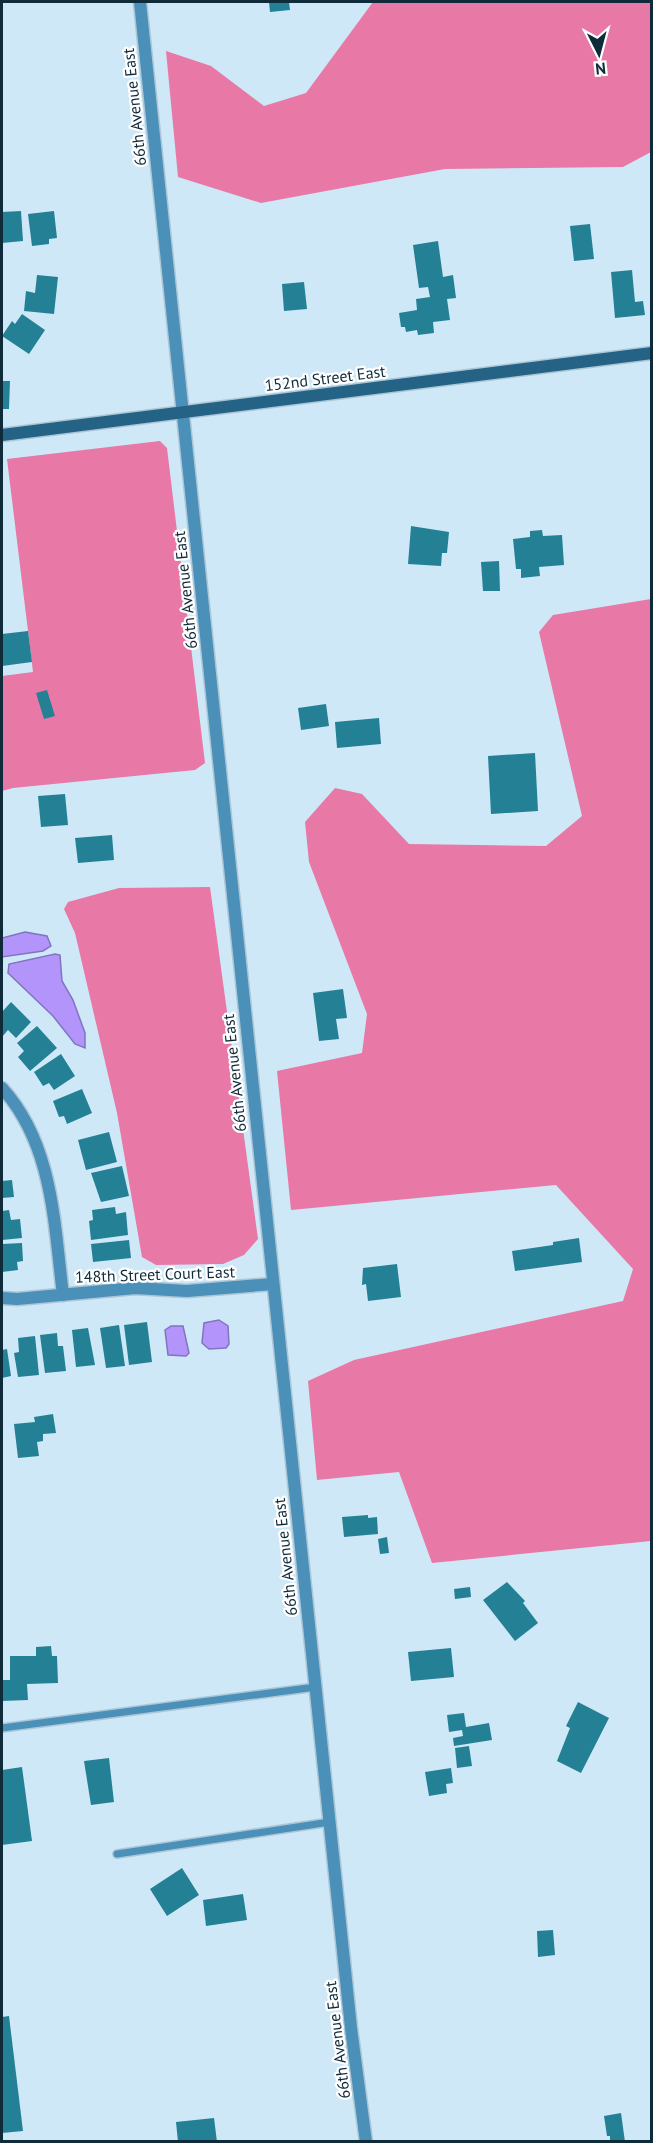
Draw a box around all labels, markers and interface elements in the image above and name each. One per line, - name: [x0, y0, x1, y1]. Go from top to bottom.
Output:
- north arrow: [569, 24, 629, 84]
- street label: 66th Avenue East: [118, 47, 150, 167]
- text: N: [594, 58, 607, 79]
- street label: 152nd Street East: [263, 361, 387, 395]
- street label: 66th Avenue East: [169, 530, 201, 650]
- street label: 66th Avenue East: [218, 1013, 250, 1133]
- street label: 148th Street Court East: [75, 1261, 236, 1287]
- street label: 66th Avenue East: [269, 1497, 301, 1617]
- street label: 66th Avenue East: [320, 1980, 354, 2100]

